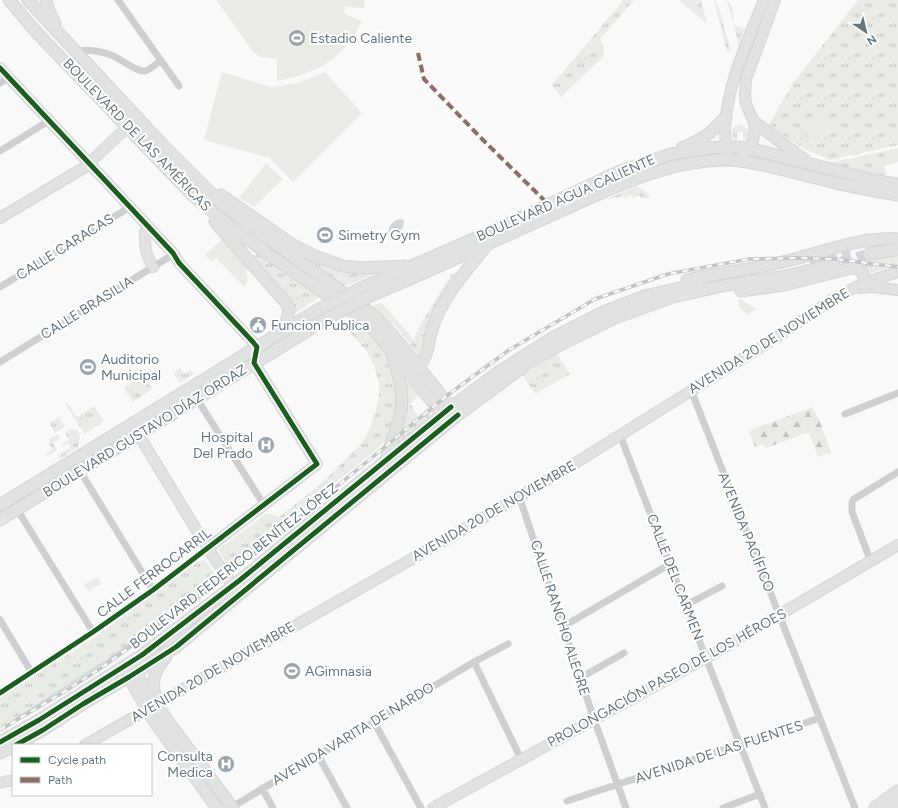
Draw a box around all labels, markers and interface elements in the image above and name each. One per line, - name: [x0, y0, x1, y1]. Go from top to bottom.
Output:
- north arrow: [846, 12, 886, 52]
- sports icon: Estadio Caliente: [287, 28, 307, 48]
- place label: Estadio Caliente: [310, 30, 413, 47]
- text: N: [864, 32, 879, 48]
- street label: BOULEVARD DE LAS AMÉRICAS: [59, 55, 215, 215]
- street label: BOULEVARD AGUA CALIENTE: [474, 151, 658, 245]
- street label: CALLE CARACAS: [13, 210, 117, 284]
- sports icon: Simetry Gym: [315, 225, 335, 245]
- place label: Simetry Gym: [338, 227, 420, 244]
- street label: CALLE BRASILIA: [38, 273, 137, 343]
- street label: AVENIDA 20 DE NOVIEMBRE: [685, 284, 853, 398]
- public building icon: Funcion Publica: [248, 315, 268, 335]
- place label: Funcion Publica: [271, 317, 369, 334]
- place label: Auditorio Municipal: [101, 351, 161, 384]
- sports icon: Auditorio Municipal: [78, 357, 98, 377]
- street label: BOULEVARD GUSTAVO DÍAZ ORDAZ: [40, 361, 250, 501]
- place label: Hospital Del Prado: [193, 429, 253, 462]
- hospital icon: Hospital Del Prado: [256, 435, 276, 455]
- street label: AVENIDA 20 DE NOVIEMBRE: [409, 457, 579, 565]
- street label: AVENIDA PACÍFICO: [714, 470, 778, 594]
- street label: BOULEVARD FEDERICO BENÍTEZ LÓPEZ: [127, 479, 342, 653]
- street label: CALLE DEL CARMEN: [643, 511, 707, 643]
- street label: CALLE FERROCARRIL: [94, 524, 215, 621]
- street label: CALLE RANCHO ALEGRE: [527, 538, 593, 698]
- street label: PROLONGACIÓN PASEO DE LOS HÉROES: [545, 605, 789, 751]
- street label: AVENIDA 20 DE NOVIEMBRE: [128, 618, 298, 726]
- sports icon: AGimnasia: [282, 661, 302, 681]
- place label: AGimnasia: [305, 663, 372, 680]
- street label: AVENIDA VARITA DE NARDO: [269, 679, 437, 789]
- street label: AVENIDA DE LAS FUENTES: [633, 717, 805, 787]
- legend: [12, 744, 152, 796]
- place label: Consulta Medica: [157, 748, 213, 781]
- text: Cycle path: [48, 753, 106, 767]
- hospital icon: Consulta Medica: [216, 754, 236, 774]
- text: Path: [48, 773, 72, 787]

